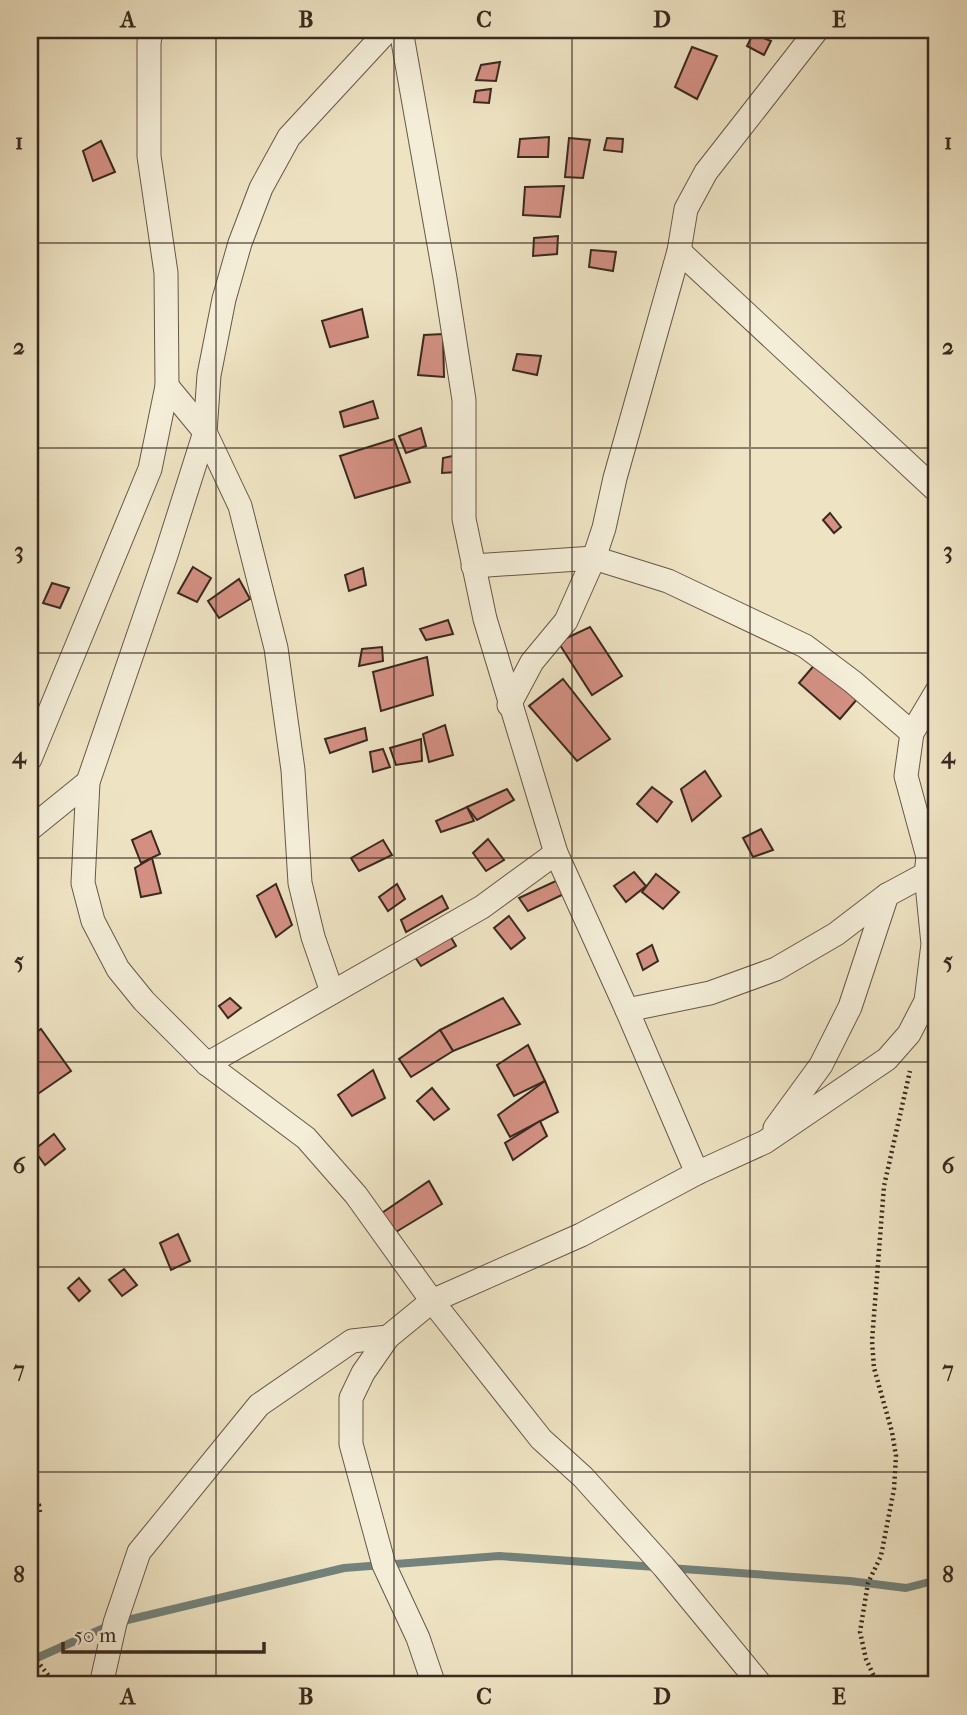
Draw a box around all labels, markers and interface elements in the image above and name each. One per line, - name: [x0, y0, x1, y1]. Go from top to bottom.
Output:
- text: A: [119, 6, 137, 33]
- text: B: [299, 6, 314, 33]
- text: C: [476, 6, 492, 33]
- text: D: [653, 6, 671, 33]
- text: E: [832, 6, 846, 33]
- text: 1: [15, 128, 23, 155]
- text: 1: [944, 128, 952, 155]
- text: 2: [13, 333, 25, 360]
- text: 2: [942, 333, 954, 360]
- text: 3: [14, 537, 24, 564]
- text: 3: [943, 537, 953, 564]
- text: 4: [11, 742, 27, 769]
- text: 4: [940, 742, 956, 769]
- text: 5: [14, 947, 24, 974]
- text: 5: [943, 947, 953, 974]
- text: 6: [13, 1152, 26, 1179]
- text: 6: [942, 1152, 955, 1179]
- text: 7: [12, 1356, 25, 1383]
- text: 7: [941, 1356, 954, 1383]
- text: 8: [13, 1561, 25, 1588]
- text: 8: [942, 1561, 954, 1588]
- scale bar: [63, 1610, 264, 1654]
- text: 50 m: [74, 1623, 117, 1647]
- text: A: [119, 1683, 137, 1710]
- text: B: [299, 1683, 314, 1710]
- text: C: [476, 1683, 492, 1710]
- text: D: [653, 1683, 671, 1710]
- text: E: [832, 1683, 846, 1710]

